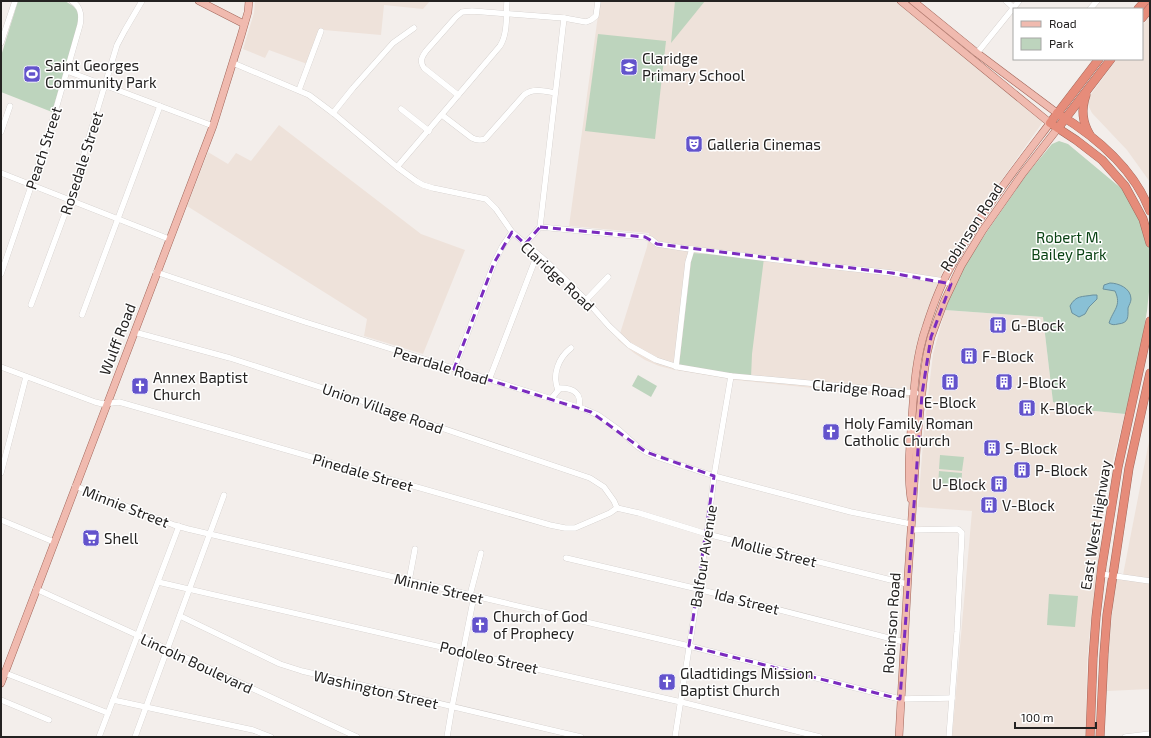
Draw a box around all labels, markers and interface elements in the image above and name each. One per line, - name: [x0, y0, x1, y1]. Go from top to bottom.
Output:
- legend: [1013, 8, 1143, 60]
- text: Road: [1049, 16, 1077, 30]
- text: Park: [1049, 36, 1074, 50]
- place label: Claridge Primary School: [642, 49, 745, 84]
- place label: Saint Georges Community Park: [45, 56, 157, 91]
- school or university icon: Claridge Primary School: [619, 57, 639, 77]
- sports icon: Saint Georges Community Park: [22, 64, 42, 84]
- street label: Peach Street: [21, 104, 65, 192]
- street label: Rosedale Street: [56, 109, 106, 217]
- theatre icon: Galleria Cinemas: [684, 134, 704, 154]
- place label: Galleria Cinemas: [707, 135, 821, 153]
- street label: Robinson Road: [936, 180, 1006, 274]
- park label: Robert M. Bailey Park: [1031, 228, 1107, 263]
- street label: Claridge Road: [518, 237, 598, 315]
- street label: Wulff Road: [95, 301, 139, 377]
- building icon: G-Block: [988, 315, 1008, 335]
- place label: G-Block: [1011, 316, 1065, 334]
- street label: Peardale Road: [391, 342, 491, 388]
- building icon: F-Block: [959, 346, 979, 366]
- place label: F-Block: [982, 347, 1034, 365]
- place label: Annex Baptist Church: [153, 368, 248, 403]
- building icon: E-Block: [940, 372, 960, 392]
- building icon: J-Block: [994, 372, 1014, 392]
- place label: J-Block: [1017, 373, 1066, 391]
- street label: Claridge Road: [811, 375, 907, 401]
- church icon: Annex Baptist Church: [130, 376, 150, 396]
- street label: Union Village Road: [320, 379, 446, 437]
- place label: E-Block: [924, 393, 977, 411]
- building icon: K-Block: [1017, 398, 1037, 418]
- place label: K-Block: [1040, 399, 1093, 417]
- place label: Holy Family Roman Catholic Church: [844, 414, 973, 449]
- church icon: Holy Family Roman Catholic Church: [821, 422, 841, 442]
- building icon: S-Block: [982, 438, 1002, 458]
- place label: S-Block: [1005, 439, 1058, 457]
- street label: Pinedale Street: [311, 449, 416, 495]
- street label: East West Highway: [1076, 459, 1114, 591]
- building icon: P-Block: [1012, 460, 1032, 480]
- place label: P-Block: [1035, 461, 1088, 479]
- building icon: U-Block: [989, 474, 1009, 494]
- place label: U-Block: [932, 475, 986, 493]
- street label: Minnie Street: [80, 481, 172, 531]
- building icon: V-Block: [979, 495, 999, 515]
- place label: V-Block: [1002, 496, 1055, 514]
- street label: Balfour Avenue: [686, 503, 720, 609]
- supermarket icon: Shell: [81, 528, 101, 548]
- place label: Shell: [104, 529, 139, 547]
- street label: Mollie Street: [729, 532, 819, 570]
- street label: Minnie Street: [393, 569, 486, 607]
- street label: Robinson Road: [878, 572, 904, 674]
- street label: Ida Street: [713, 584, 781, 618]
- place label: Church of God of Prophecy: [493, 607, 588, 642]
- church icon: Church of God of Prophecy: [470, 615, 490, 635]
- street label: Lincoln Boulevard: [138, 629, 256, 697]
- street label: Podoleo Street: [438, 637, 540, 677]
- place label: Gladtidings Mission Baptist Church: [680, 664, 814, 699]
- street label: Washington Street: [312, 666, 440, 712]
- church icon: Gladtidings Mission Baptist Church: [657, 672, 677, 692]
- scale bar: [1015, 704, 1096, 730]
- text: 100 m: [1021, 710, 1053, 724]

